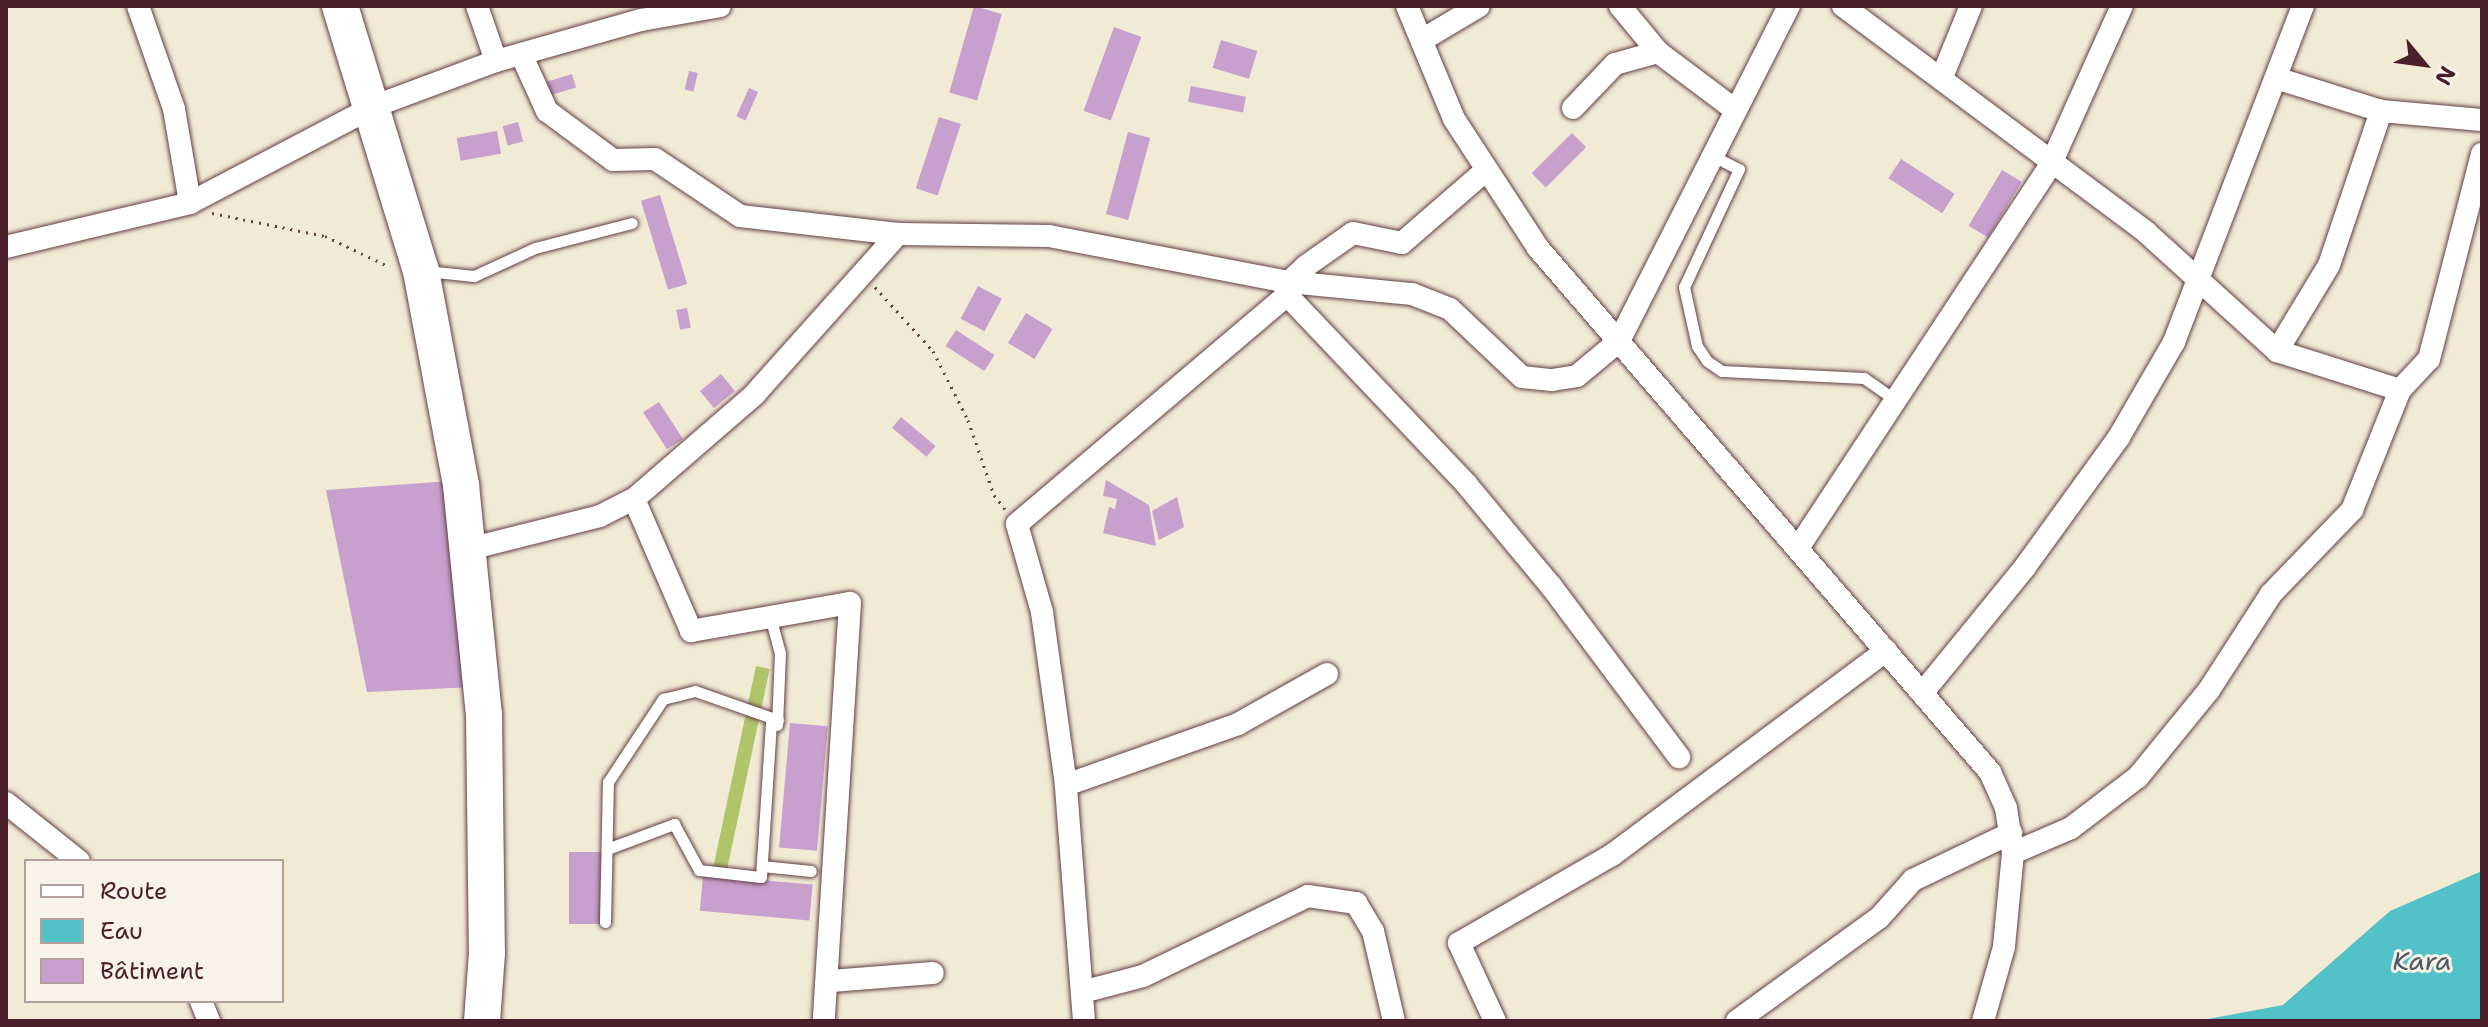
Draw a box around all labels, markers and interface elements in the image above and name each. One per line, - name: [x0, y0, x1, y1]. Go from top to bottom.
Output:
- north arrow: [2384, 24, 2464, 104]
- text: N: [2429, 61, 2462, 91]
- legend: [24, 859, 284, 1003]
- text: Route: [100, 875, 168, 907]
- text: Eau: [100, 915, 143, 947]
- water label: Kara: [2393, 945, 2451, 977]
- text: Bâtiment: [100, 955, 204, 987]

